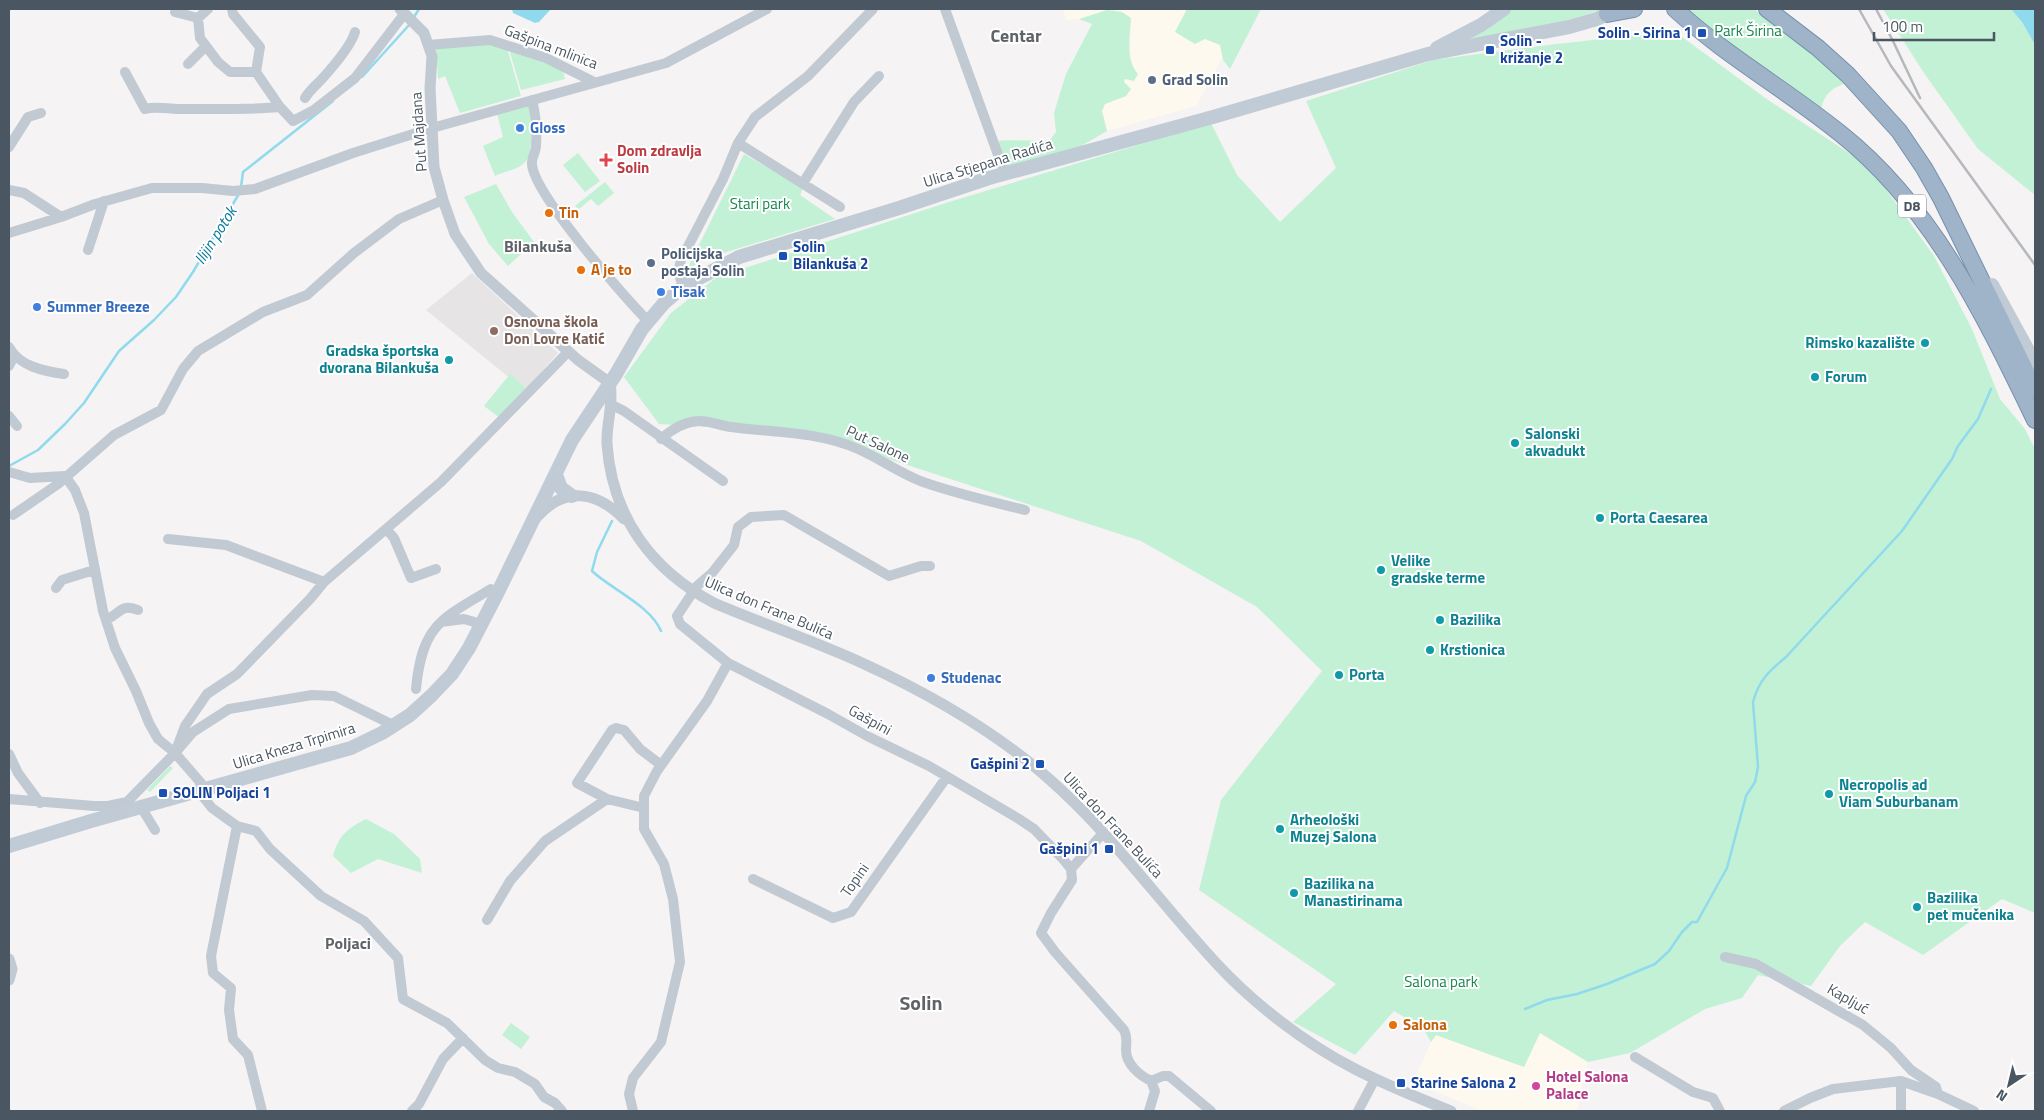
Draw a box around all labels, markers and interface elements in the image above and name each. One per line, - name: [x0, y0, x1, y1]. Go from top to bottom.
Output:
- scale bar: [1874, 10, 1994, 42]
- text: 100 m: [1882, 15, 1923, 38]
- street label: Gašpina mlinica: [501, 18, 602, 75]
- park label: Park Širina: [1714, 19, 1782, 42]
- place label: Solin - Sirina 1: [1598, 21, 1692, 44]
- district label: Centar: [990, 22, 1042, 49]
- marker: Solin - Sirina 1: [1696, 27, 1708, 39]
- place label: Solin - križanje 2: [1500, 29, 1563, 69]
- marker: Solin - križanje 2: [1484, 44, 1496, 56]
- place label: Grad Solin: [1162, 68, 1228, 91]
- marker: Grad Solin: [1146, 74, 1158, 86]
- street label: Put Majdana: [404, 91, 433, 173]
- place label: Gloss: [530, 116, 565, 139]
- marker: Gloss: [514, 122, 526, 134]
- street label: Ulica Stjepana Radića: [920, 132, 1056, 193]
- place label: Dom zdravlja Solin: [617, 139, 702, 179]
- marker: Dom zdravlja Solin: [599, 153, 613, 167]
- park label: Stari park: [730, 192, 790, 215]
- road number: D8: [1898, 195, 1926, 218]
- water label: Ilijin potok: [188, 200, 243, 269]
- place label: Tin: [559, 201, 579, 224]
- marker: Tin: [543, 207, 555, 219]
- district label: Bilankuša: [504, 234, 572, 258]
- place label: Solin Bilankuša 2: [793, 235, 868, 275]
- place label: Policijska postaja Solin: [661, 242, 745, 282]
- marker: Solin Bilankuša 2: [777, 250, 789, 262]
- marker: Policijska postaja Solin: [645, 257, 657, 269]
- place label: A je to: [591, 258, 632, 281]
- marker: A je to: [575, 264, 587, 276]
- place label: Tisak: [671, 280, 706, 303]
- marker: Tisak: [655, 286, 667, 298]
- place label: Summer Breeze: [47, 295, 150, 318]
- marker: Summer Breeze: [31, 301, 43, 313]
- place label: Osnovna škola Don Lovre Katić: [504, 310, 605, 350]
- marker: Osnovna škola Don Lovre Katić: [488, 325, 500, 337]
- place label: Rimsko kazalište: [1805, 331, 1915, 354]
- marker: Rimsko kazalište: [1919, 337, 1931, 349]
- place label: Gradska športska dvorana Bilankuša: [319, 339, 439, 379]
- marker: Gradska športska dvorana Bilankuša: [443, 354, 455, 366]
- place label: Forum: [1825, 365, 1867, 388]
- marker: Forum: [1809, 371, 1821, 383]
- street label: Put Salone: [842, 419, 914, 468]
- place label: Salonski akvadukt: [1525, 422, 1586, 462]
- marker: Salonski akvadukt: [1509, 437, 1521, 449]
- place label: Porta Caesarea: [1610, 506, 1708, 529]
- marker: Porta Caesarea: [1594, 512, 1606, 524]
- place label: Velike gradske terme: [1391, 549, 1485, 589]
- marker: Velike gradske terme: [1375, 564, 1387, 576]
- street label: Ulica don Frane Bulića: [701, 570, 838, 645]
- place label: Bazilika: [1450, 608, 1501, 631]
- marker: Bazilika: [1434, 614, 1446, 626]
- place label: Krstionica: [1440, 638, 1506, 661]
- marker: Krstionica: [1424, 644, 1436, 656]
- place label: Porta: [1349, 663, 1385, 686]
- place label: Studenac: [941, 666, 1002, 689]
- marker: Porta: [1333, 669, 1345, 681]
- marker: Studenac: [925, 672, 937, 684]
- street label: Gašpini: [844, 698, 896, 741]
- street label: Ulica Kneza Trpimira: [230, 716, 358, 775]
- place label: Gašpini 2: [970, 752, 1030, 775]
- marker: Gašpini 2: [1034, 758, 1046, 770]
- street label: Ulica don Frane Bulića: [1058, 766, 1169, 883]
- place label: Necropolis ad Viam Suburbanam: [1839, 773, 1958, 813]
- place label: SOLIN Poljaci 1: [173, 781, 271, 804]
- marker: SOLIN Poljaci 1: [157, 787, 169, 799]
- marker: Necropolis ad Viam Suburbanam: [1823, 788, 1835, 800]
- place label: Arheološki Muzej Salona: [1290, 808, 1377, 848]
- marker: Arheološki Muzej Salona: [1274, 823, 1286, 835]
- place label: Gašpini 1: [1039, 837, 1099, 860]
- marker: Gašpini 1: [1103, 843, 1115, 855]
- street label: Topini: [835, 858, 875, 901]
- place label: Bazilika na Manastirinama: [1304, 872, 1403, 912]
- place label: Bazilika pet mučenika: [1927, 886, 2015, 926]
- marker: Bazilika na Manastirinama: [1288, 887, 1300, 899]
- marker: Bazilika pet mučenika: [1911, 901, 1923, 913]
- district label: Poljaci: [325, 931, 371, 955]
- park label: Salona park: [1404, 970, 1478, 993]
- street label: Kapljuć: [1823, 977, 1874, 1020]
- district label: Solin: [899, 987, 943, 1018]
- place label: Salona: [1403, 1013, 1447, 1036]
- marker: Salona: [1387, 1019, 1399, 1031]
- north arrow: [1984, 1060, 2034, 1110]
- place label: Hotel Salona Palace: [1546, 1065, 1629, 1105]
- place label: Starine Salona 2: [1411, 1071, 1516, 1094]
- marker: Starine Salona 2: [1395, 1077, 1407, 1089]
- marker: Hotel Salona Palace: [1530, 1080, 1542, 1092]
- text: N: [1991, 1085, 2011, 1107]

